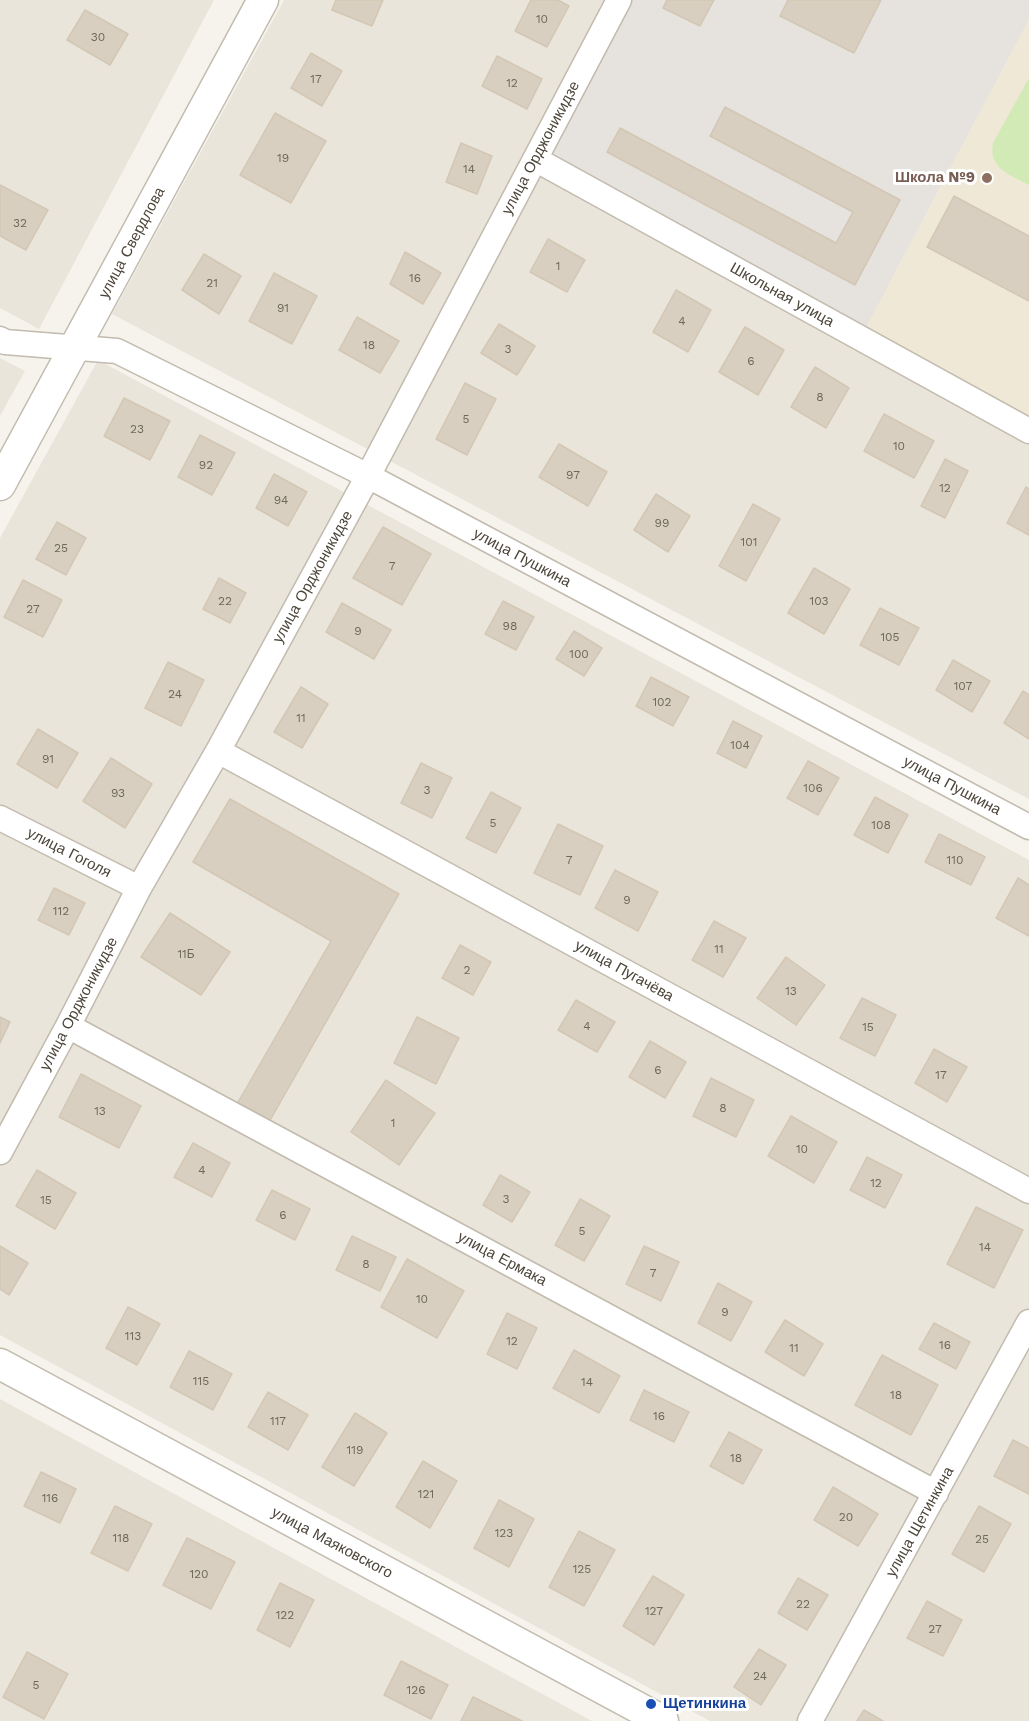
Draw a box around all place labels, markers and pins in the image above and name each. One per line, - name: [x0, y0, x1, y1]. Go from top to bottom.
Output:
- place label: Школа №9: [895, 169, 975, 187]
- marker: Школа №9: [980, 171, 994, 185]
- place label: Щетинкина: [663, 1695, 746, 1713]
- marker: Щетинкина: [644, 1697, 658, 1711]

